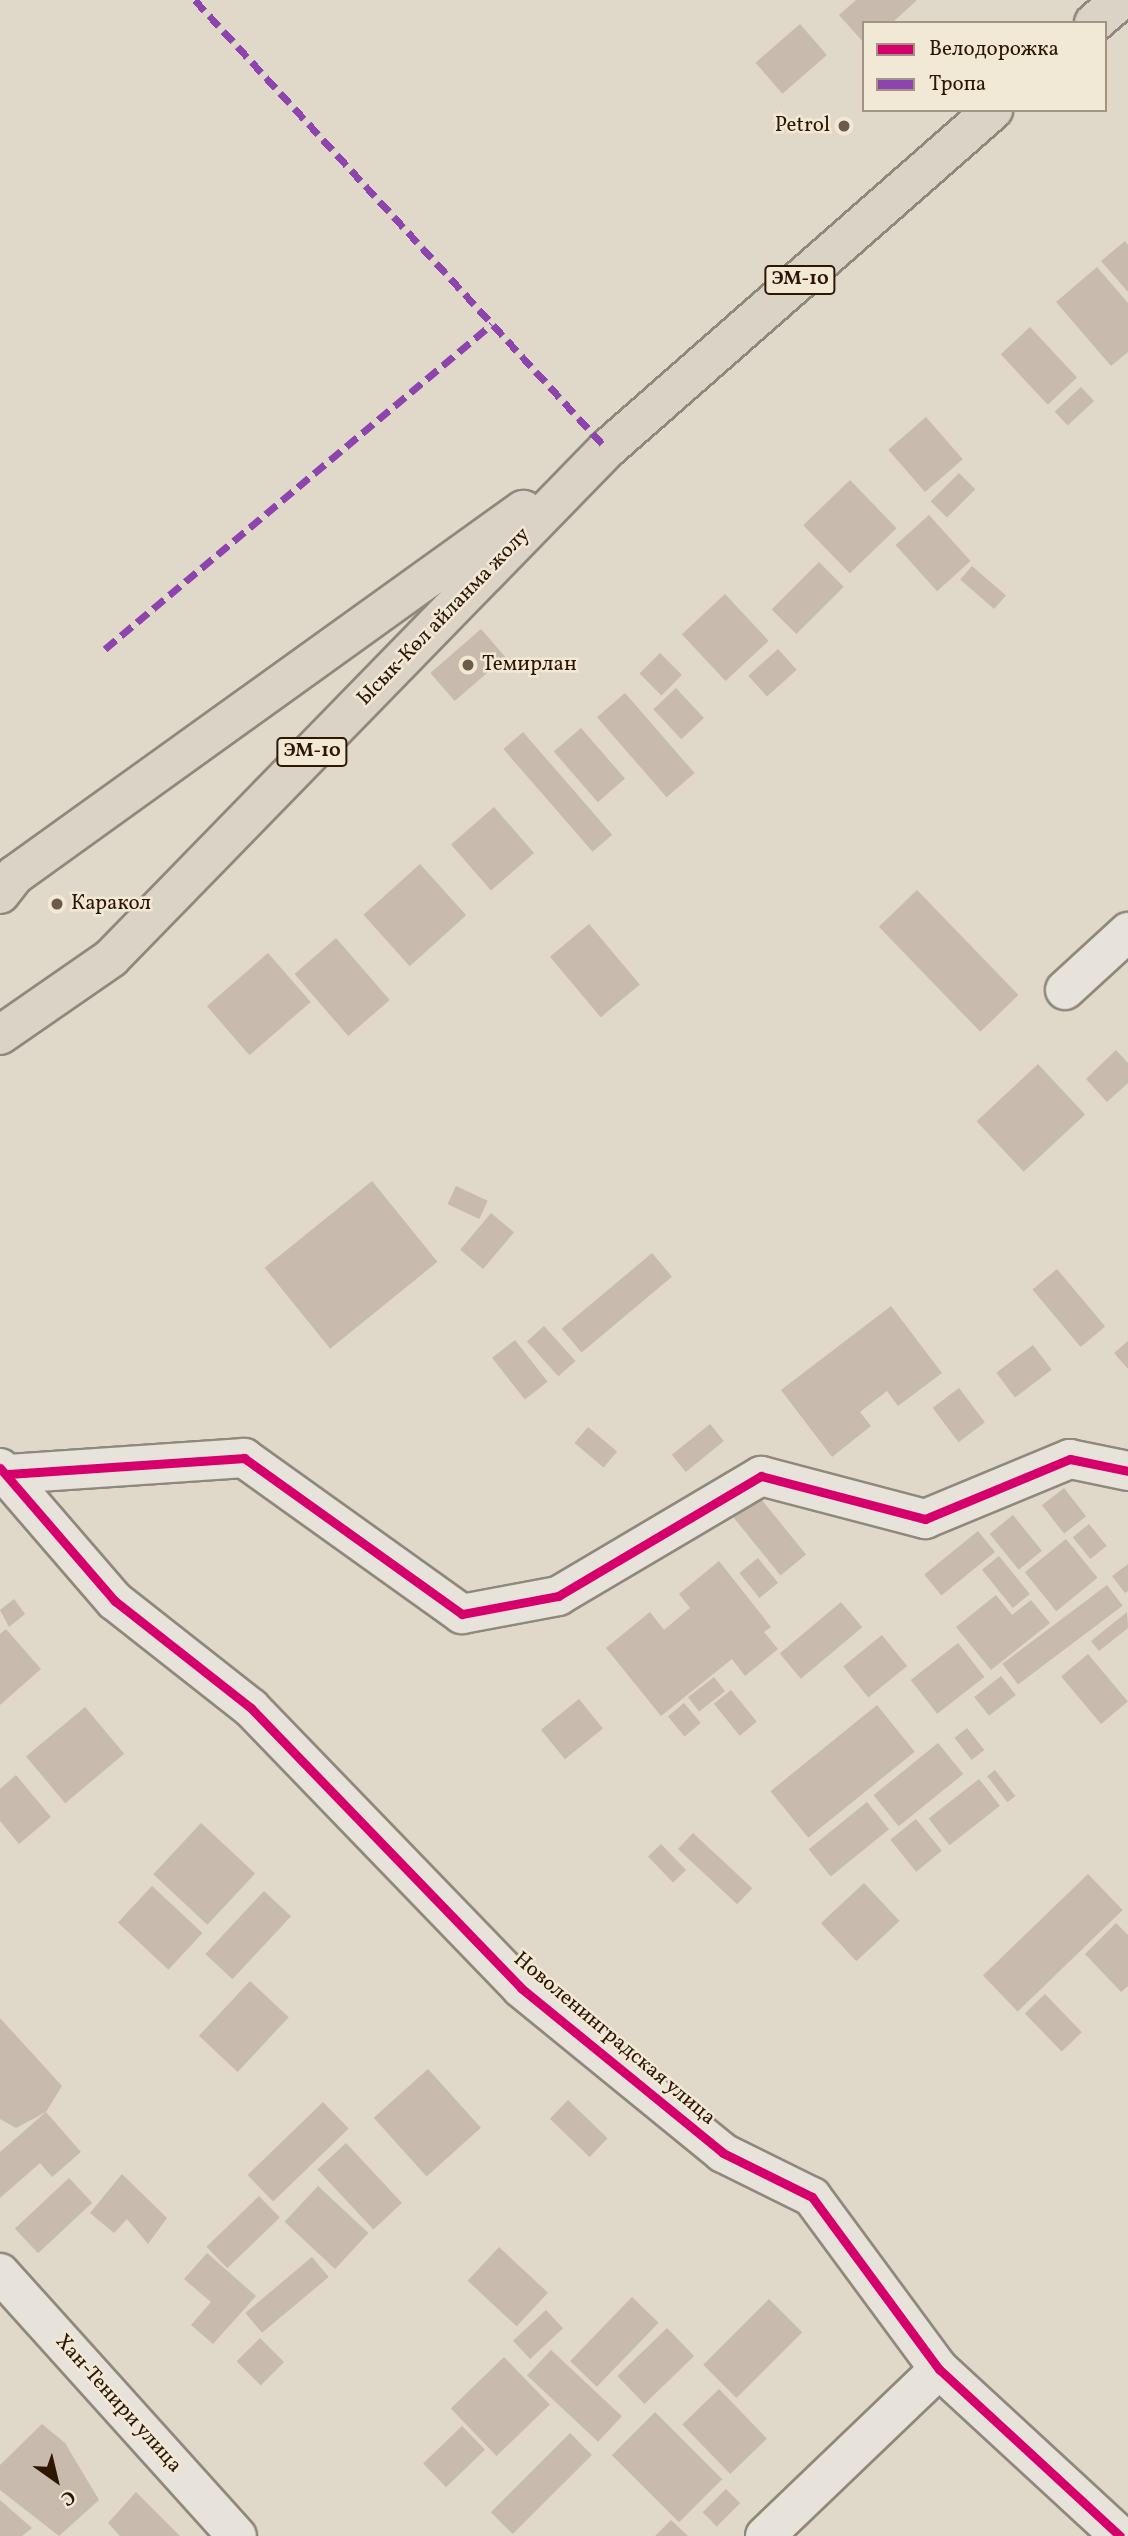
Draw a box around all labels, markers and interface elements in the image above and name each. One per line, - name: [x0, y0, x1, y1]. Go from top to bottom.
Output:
- legend: [862, 21, 1107, 112]
- text: Велодорожка: [929, 35, 1059, 64]
- text: Тропа: [929, 70, 986, 99]
- place label: Petrol: [775, 113, 830, 139]
- marker: Petrol: [836, 118, 852, 134]
- road number: ЭМ-10: [763, 264, 837, 296]
- street label: Ысык-Көл айланма жолу: [352, 523, 536, 711]
- place label: Темирлан: [482, 652, 577, 678]
- marker: Темирлан: [460, 657, 476, 673]
- road number: ЭМ-10: [275, 736, 349, 768]
- place label: Каракол: [71, 891, 151, 917]
- marker: Каракол: [49, 896, 65, 912]
- street label: Новоленинградская улица: [508, 1947, 720, 2131]
- street label: Хан-Тенири улица: [49, 2329, 187, 2479]
- north arrow: [21, 2445, 91, 2515]
- text: С: [55, 2483, 80, 2512]

